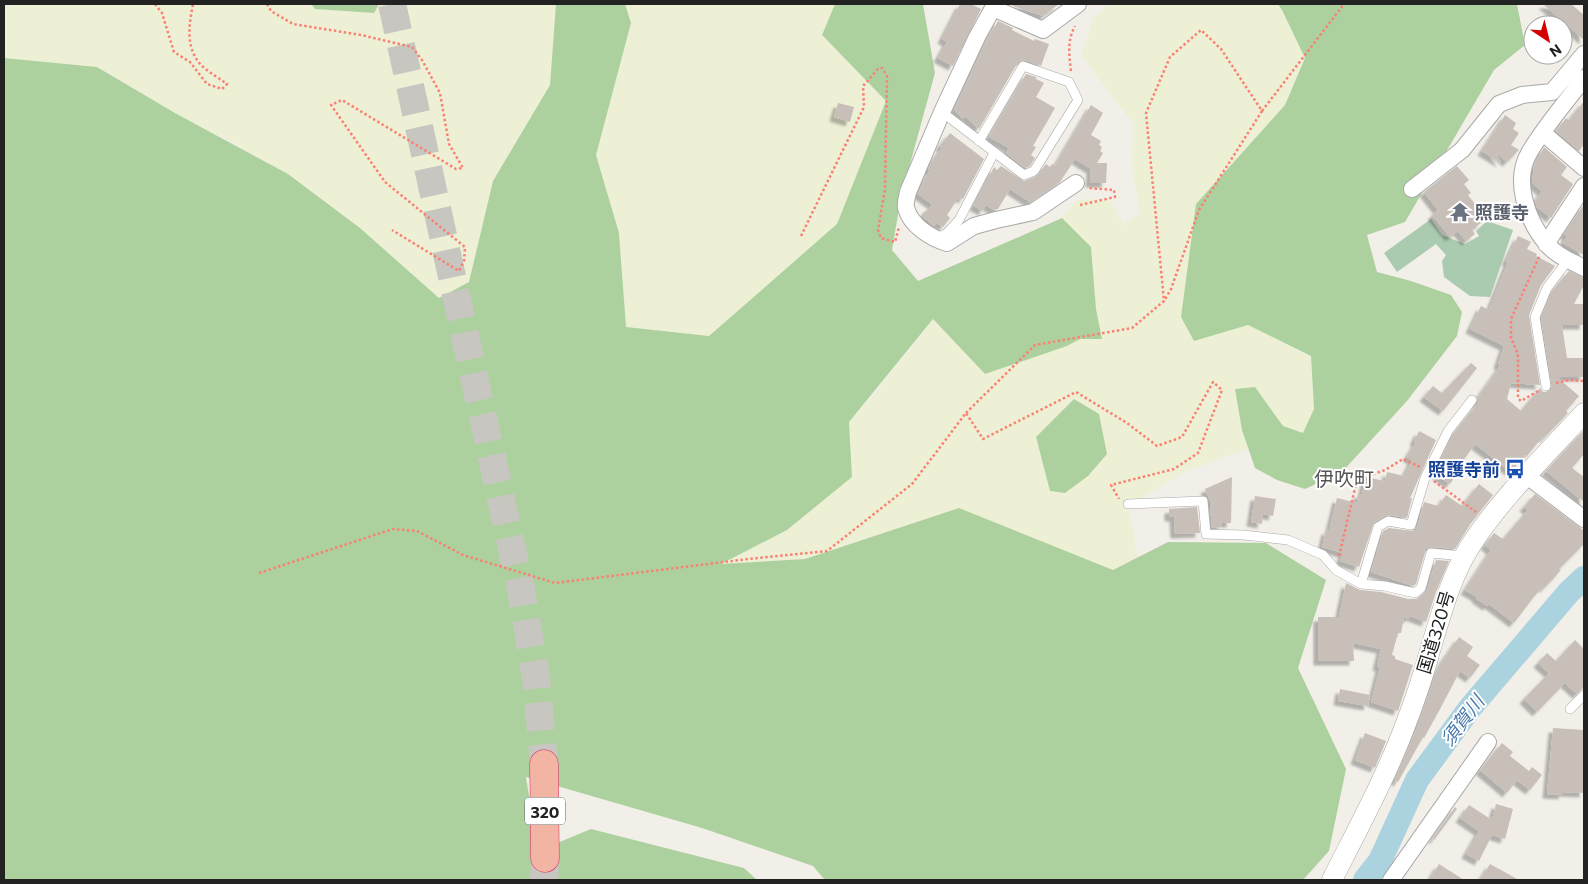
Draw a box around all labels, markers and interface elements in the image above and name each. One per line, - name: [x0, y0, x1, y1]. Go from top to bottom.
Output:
- north arrow: [1523, 15, 1573, 65]
- text: N: [1547, 41, 1565, 61]
- temple icon: 照護寺: [1449, 201, 1471, 223]
- place label: 照護寺: [1475, 201, 1529, 223]
- place label: 照護寺前: [1428, 458, 1500, 480]
- bus stop icon: 照護寺前: [1504, 458, 1526, 480]
- district label: 伊吹町: [1314, 466, 1374, 490]
- street label: 国道320号: [1412, 588, 1458, 676]
- water label: 須賀川: [1436, 689, 1490, 750]
- road number: 320: [525, 798, 565, 824]

